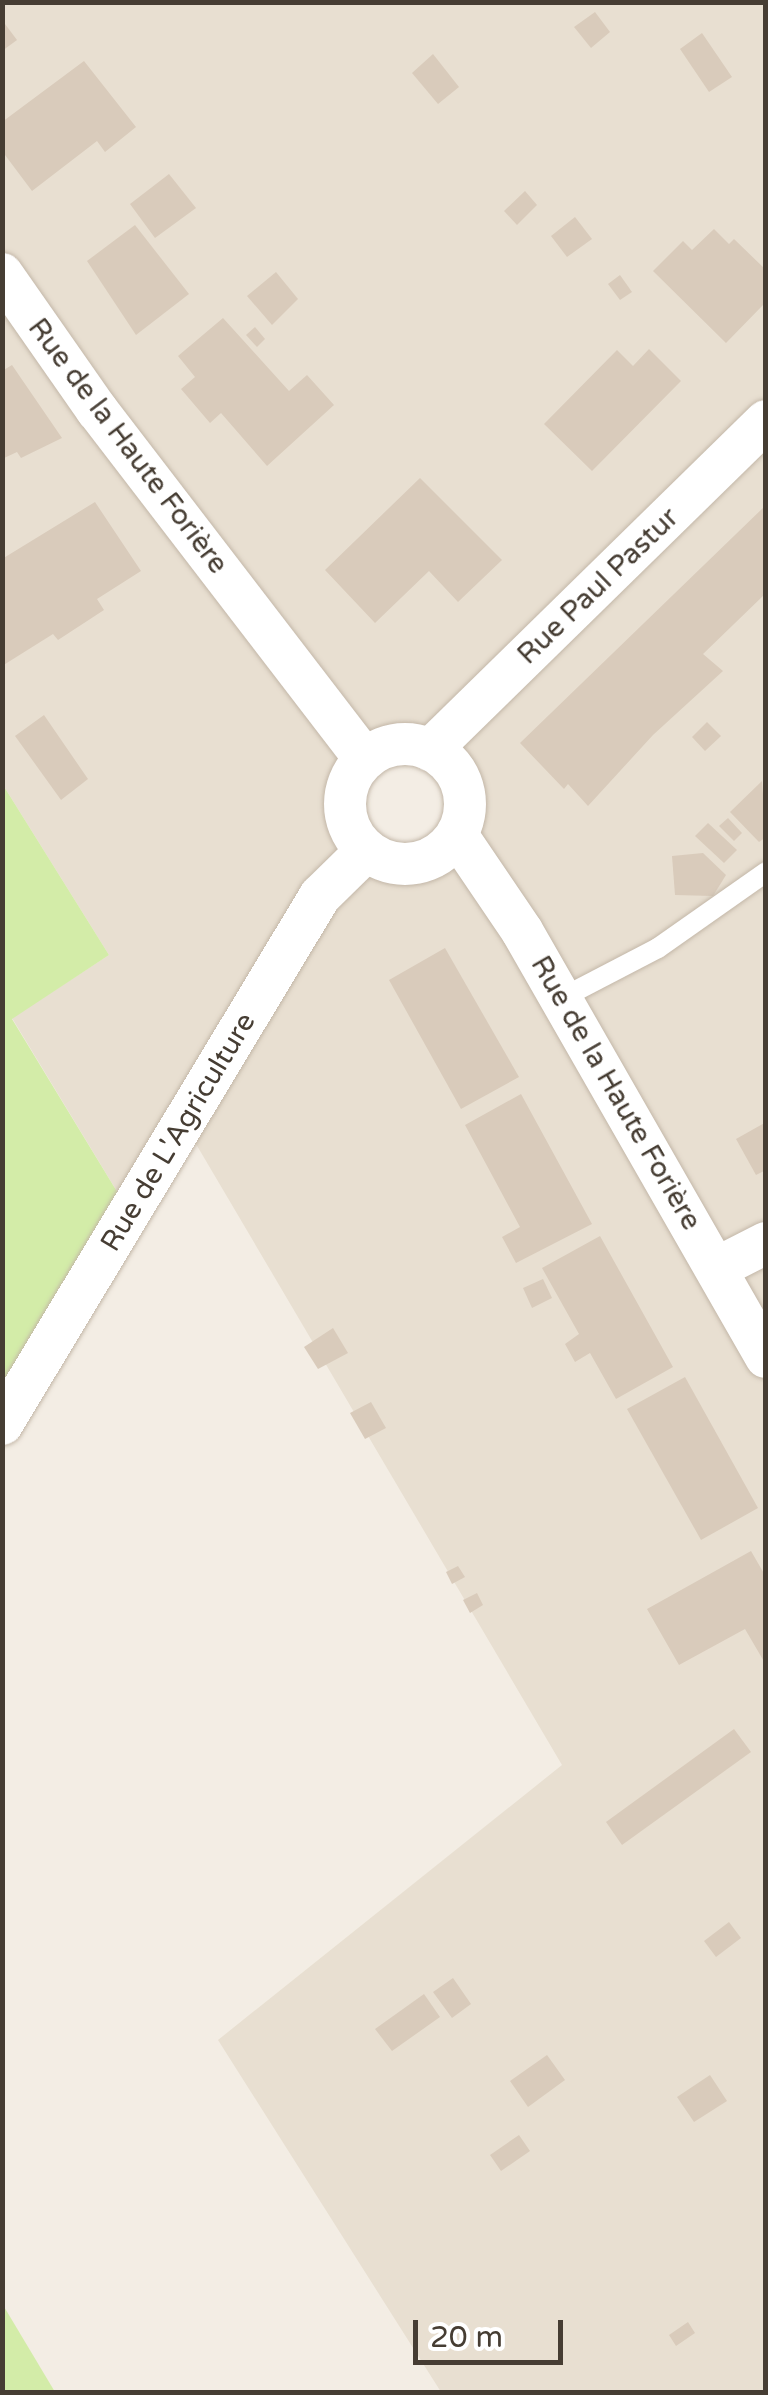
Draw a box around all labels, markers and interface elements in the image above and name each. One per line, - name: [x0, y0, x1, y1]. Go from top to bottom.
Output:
- street label: Rue de la Haute Forière: [21, 312, 235, 580]
- street label: Rue Paul Pastur: [511, 501, 685, 671]
- street label: Rue de la Haute Forière: [524, 950, 708, 1236]
- street label: Rue de L'Agriculture: [94, 1007, 262, 1257]
- scale bar: [418, 2300, 568, 2362]
- text: 20 m: [430, 2319, 503, 2356]

